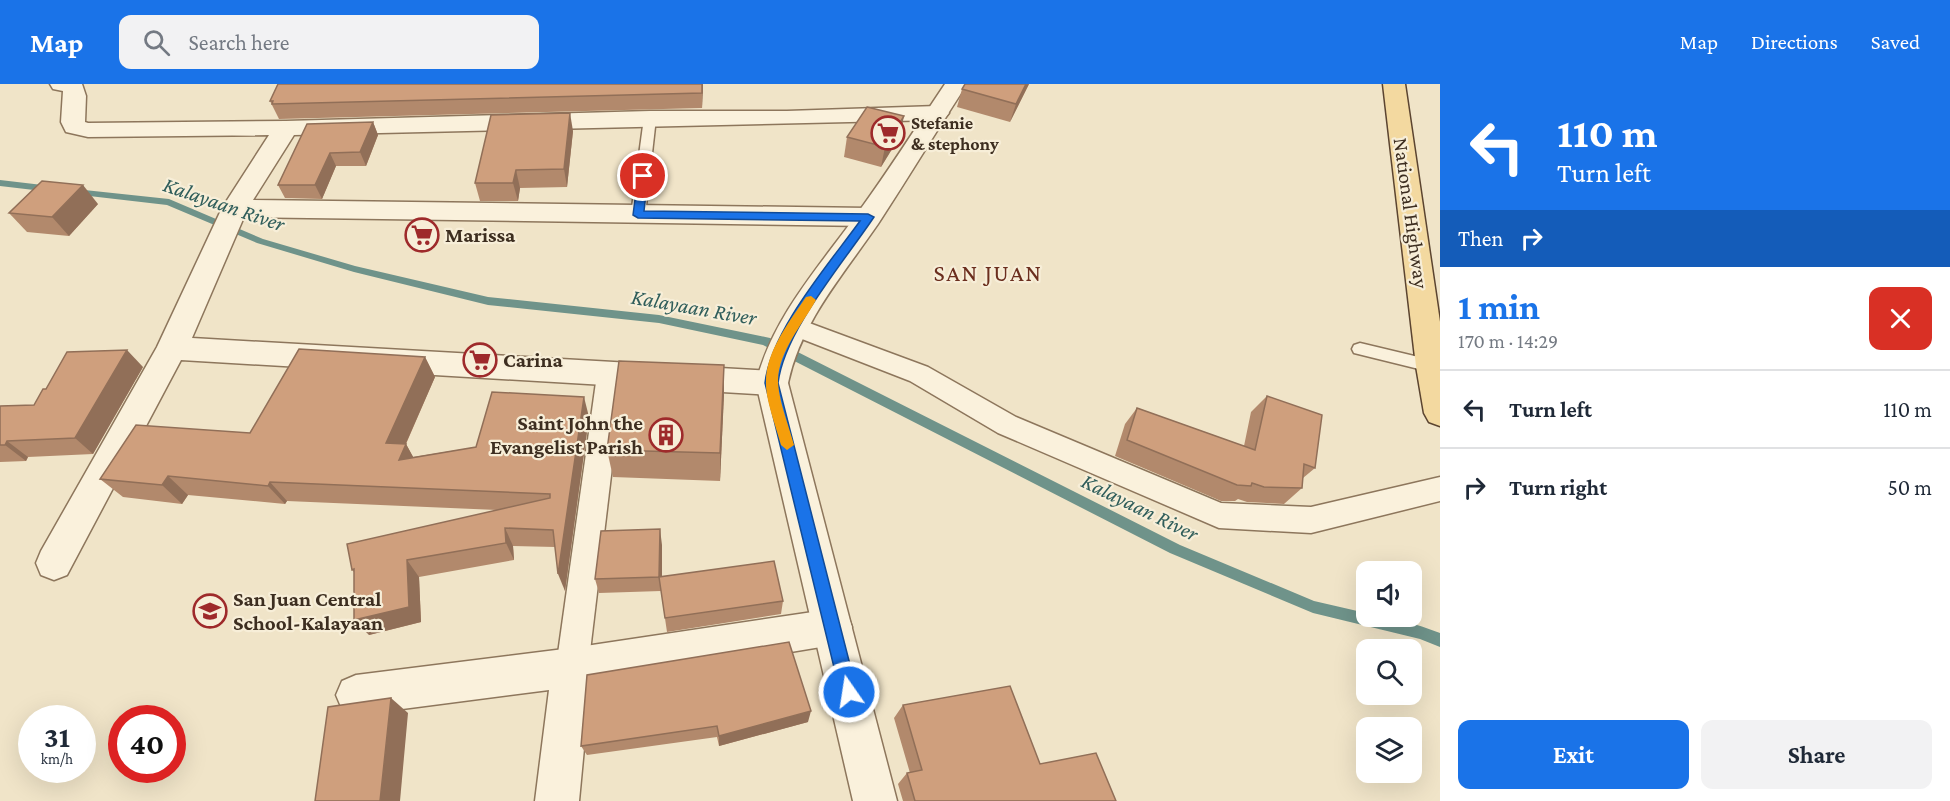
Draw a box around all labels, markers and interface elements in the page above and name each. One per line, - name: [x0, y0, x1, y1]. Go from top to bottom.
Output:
- search box: [119, 15, 539, 69]
- icon: search: [140, 26, 173, 59]
- text: Map: [30, 27, 83, 58]
- text: Search here: [188, 30, 289, 55]
- text: Map: [1680, 30, 1718, 54]
- text: Directions: [1751, 30, 1838, 54]
- text: Saved: [1871, 30, 1920, 54]
- icon: left: [1458, 108, 1536, 186]
- text: 110 m: [1557, 109, 1658, 156]
- place label: Stefanie & stephony: [911, 113, 999, 154]
- supermarket icon: Stefanie & stephony: [870, 115, 906, 151]
- street label: National Highway: [1389, 136, 1434, 290]
- pin: [617, 150, 668, 201]
- text: Turn left: [1557, 158, 1651, 188]
- icon: arrive: [626, 159, 659, 192]
- water label: Kalayaan River: [160, 172, 289, 237]
- supermarket icon: Marissa: [404, 217, 440, 253]
- icon: right: [1515, 222, 1548, 255]
- place label: Marissa: [445, 223, 516, 247]
- text: Then: [1458, 226, 1503, 251]
- district label: SAN JUAN: [934, 259, 1042, 286]
- water label: Kalayaan River: [629, 284, 760, 331]
- text: 1 min: [1458, 287, 1540, 327]
- button: close: [1869, 287, 1932, 350]
- text: 170 m · 14:29: [1458, 330, 1558, 352]
- supermarket icon: Carina: [462, 342, 498, 378]
- place label: Carina: [503, 348, 563, 372]
- icon: left: [1458, 393, 1491, 426]
- text: Turn left: [1509, 397, 1592, 422]
- text: 110 m: [1883, 397, 1932, 422]
- place label: Saint John the Evangelist Parish: [490, 411, 643, 459]
- building icon: Saint John the Evangelist Parish: [648, 417, 684, 453]
- water label: Kalayaan River: [1078, 468, 1204, 547]
- icon: right: [1458, 471, 1491, 504]
- text: Turn right: [1509, 475, 1607, 500]
- text: 50 m: [1887, 475, 1932, 500]
- map controls: [1356, 561, 1422, 783]
- button: sound: [1356, 561, 1422, 627]
- place label: San Juan Central School-Kalayaan: [233, 587, 383, 635]
- school or university icon: San Juan Central School-Kalayaan: [192, 593, 228, 629]
- button: search: [1356, 639, 1422, 705]
- position arrow: [817, 660, 881, 724]
- speed limit sign: 40: [108, 705, 186, 783]
- button: layers: [1356, 717, 1422, 783]
- text: 31: [44, 720, 70, 753]
- button: Exit: [1458, 720, 1689, 789]
- button: Share: [1701, 720, 1932, 789]
- text: km/h: [41, 751, 73, 767]

